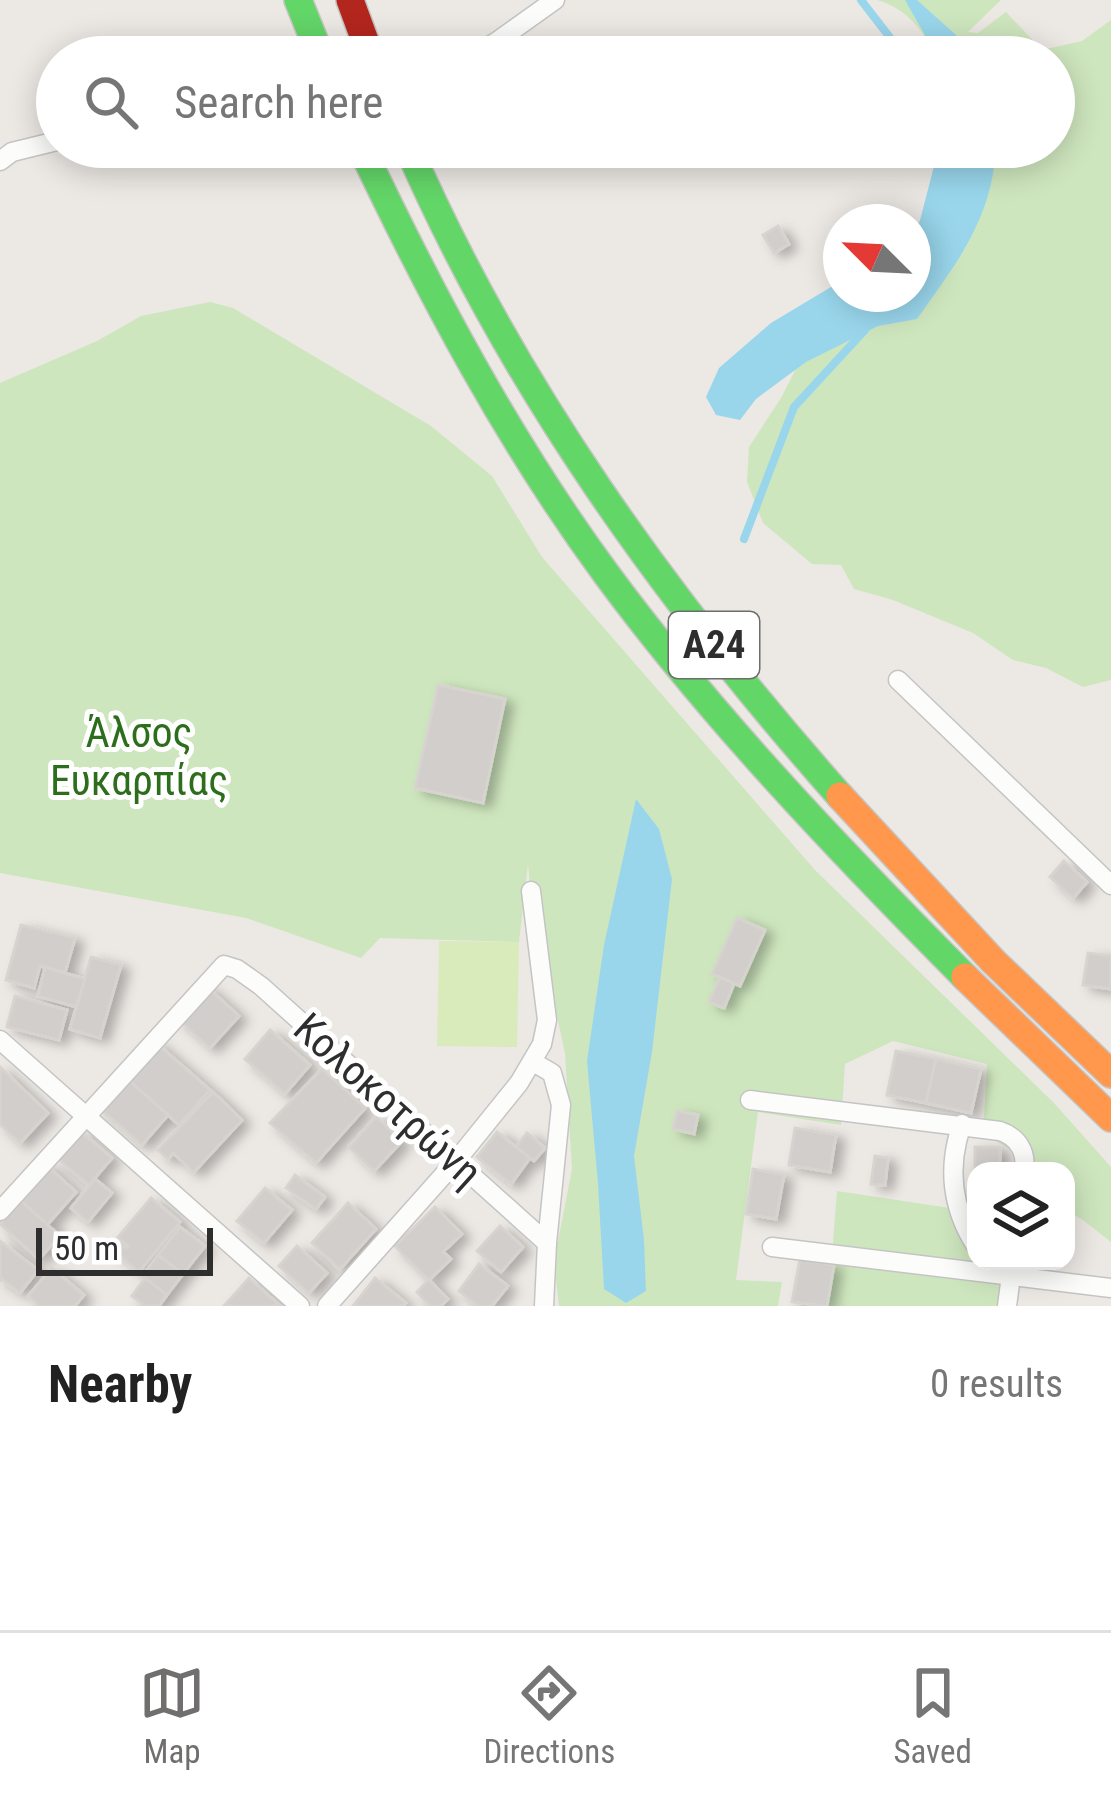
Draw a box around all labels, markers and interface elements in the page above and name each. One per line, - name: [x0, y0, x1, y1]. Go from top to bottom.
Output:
- search box: [36, 36, 1075, 168]
- icon: search: [78, 69, 144, 135]
- text: Search here: [174, 76, 383, 129]
- north arrow: [823, 204, 931, 312]
- road number: Α24: [669, 612, 759, 678]
- park label: Άλσος Ευκαρπίας: [50, 708, 228, 805]
- street label: Κολοκοτρώνη: [284, 1003, 492, 1197]
- map controls: [967, 1162, 1075, 1270]
- button: layers: [967, 1162, 1075, 1270]
- scale bar: [36, 1222, 213, 1275]
- text: 50 m: [54, 1229, 119, 1268]
- text: Nearby: [48, 1355, 192, 1414]
- text: 0 results: [930, 1361, 1063, 1407]
- tab: Map: [139, 1660, 205, 1771]
- tab: Directions: [483, 1660, 615, 1771]
- tab: Saved: [893, 1660, 972, 1771]

